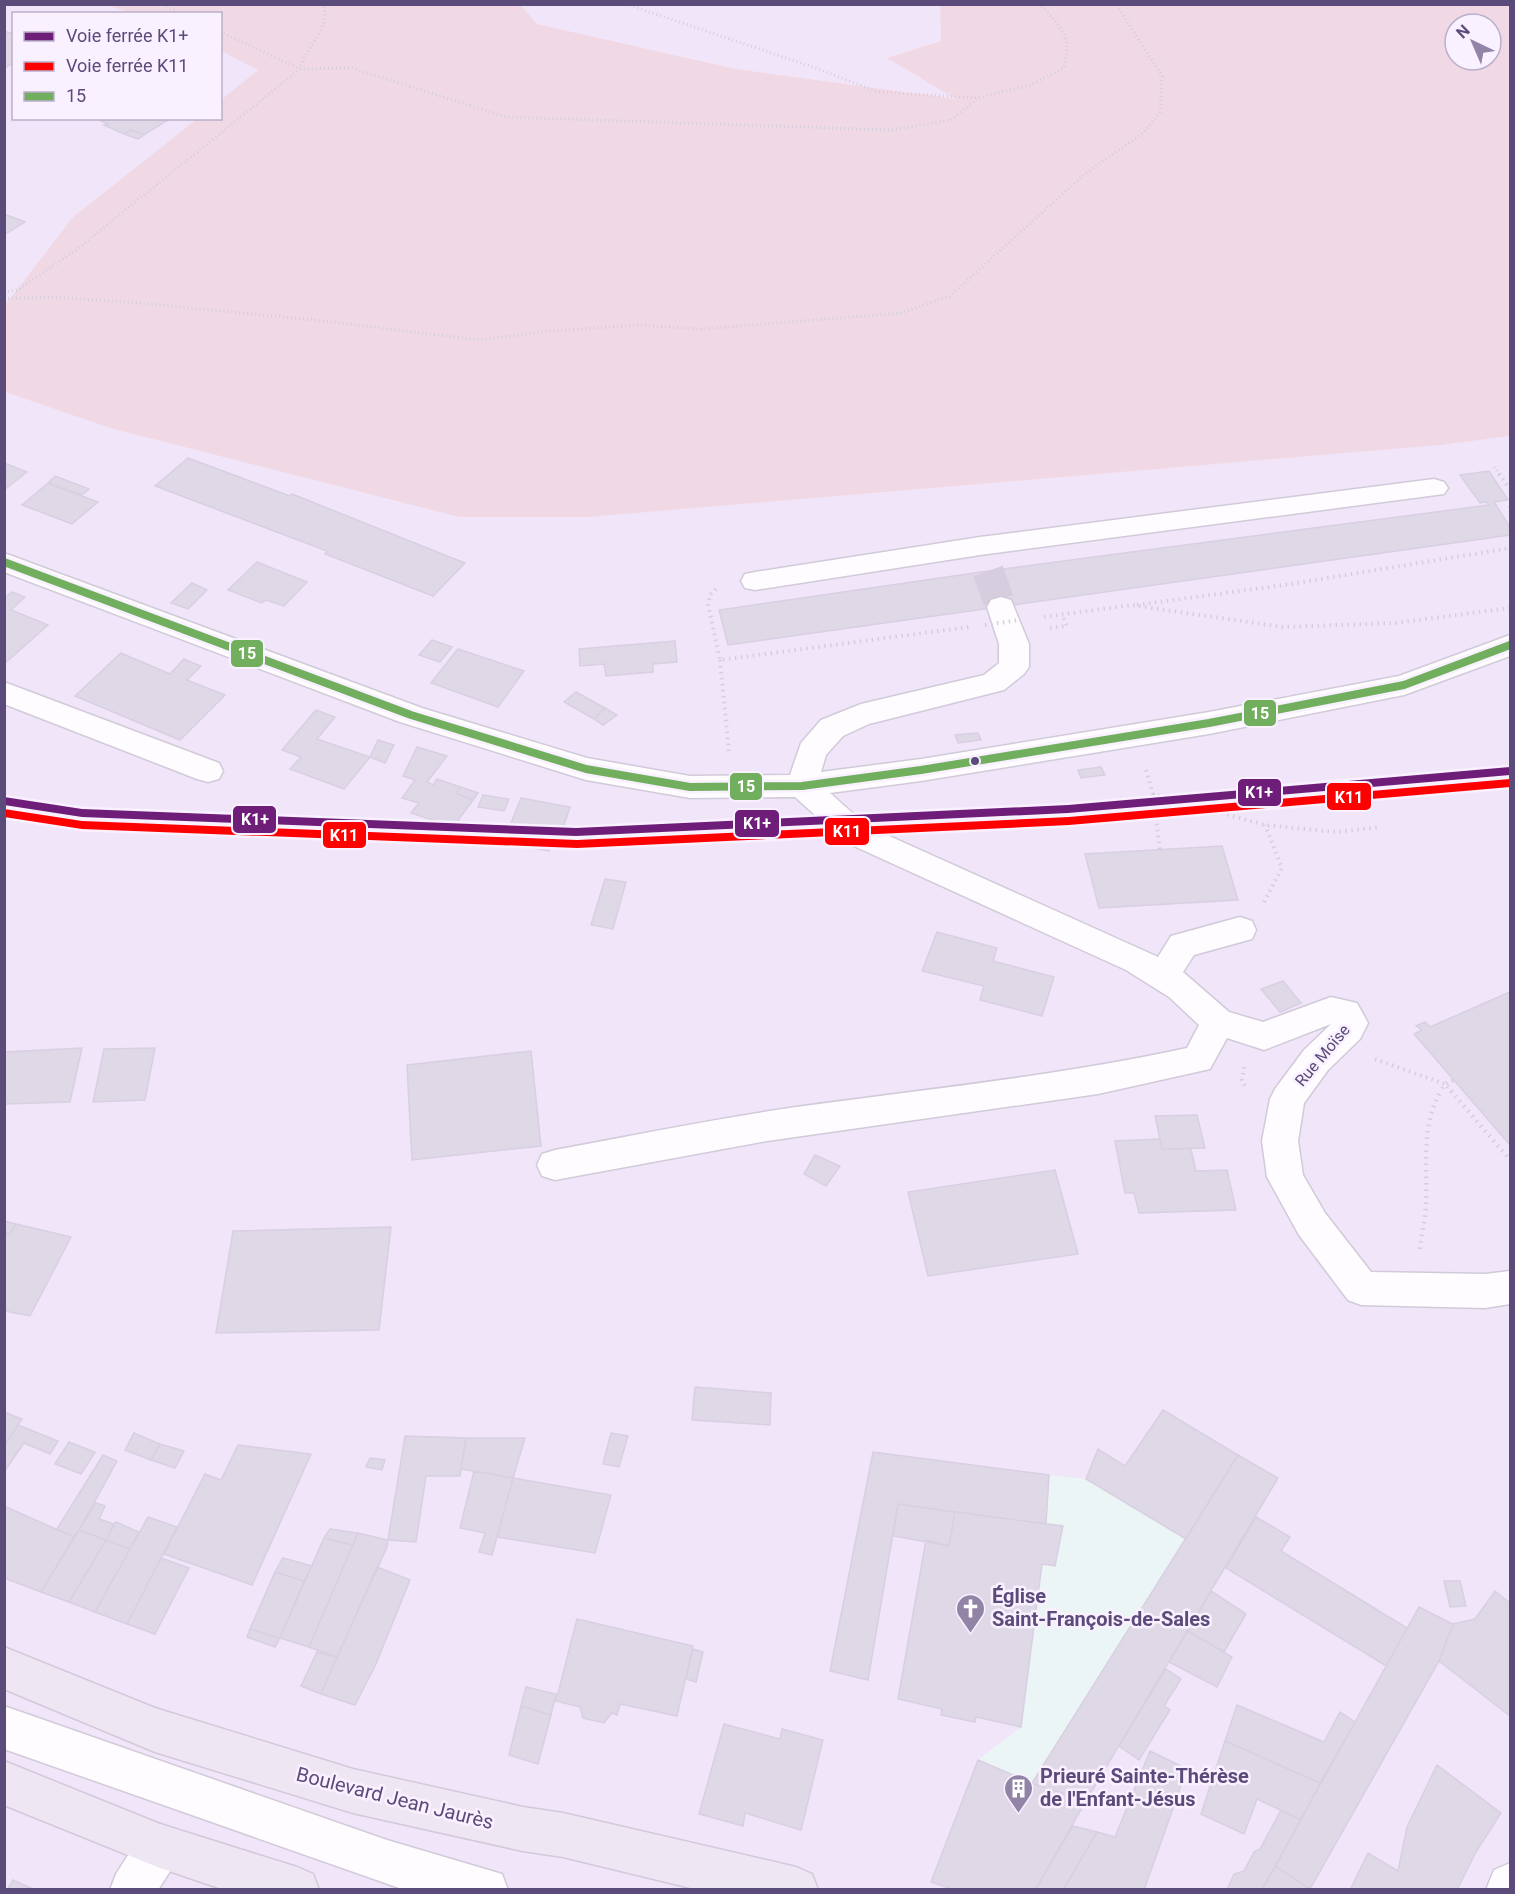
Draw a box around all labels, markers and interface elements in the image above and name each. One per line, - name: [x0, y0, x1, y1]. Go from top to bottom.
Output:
- legend: [12, 12, 222, 120]
- north arrow: [1443, 12, 1503, 72]
- text: N: [1452, 21, 1474, 42]
- text: Voie ferrée K1+: [66, 25, 189, 46]
- text: Voie ferrée K11: [66, 55, 188, 76]
- text: 15: [66, 85, 86, 106]
- line badge: 15: [230, 639, 264, 668]
- text: 15: [238, 644, 256, 663]
- line badge: 15: [1243, 699, 1277, 727]
- text: 15: [1251, 704, 1269, 723]
- unlabelled marker: [969, 755, 981, 767]
- line badge: 15: [729, 772, 763, 801]
- text: 15: [737, 777, 755, 796]
- line badge: K1+: [1237, 778, 1282, 807]
- line badge: K11: [1326, 782, 1372, 811]
- text: K1+: [1245, 783, 1273, 802]
- text: K11: [1335, 788, 1363, 807]
- line badge: K1+: [232, 805, 277, 834]
- line badge: K1+: [734, 809, 780, 838]
- text: K1+: [241, 810, 269, 829]
- text: K1+: [743, 814, 771, 833]
- line badge: K11: [824, 817, 870, 846]
- line badge: K11: [322, 821, 367, 849]
- text: K11: [833, 822, 861, 841]
- text: K11: [330, 826, 358, 845]
- street label: Rue Moïse: [1291, 1021, 1354, 1090]
- place label: Église Saint-François-de-Sales: [992, 1584, 1210, 1631]
- church icon: Église Saint-François-de-Sales: [955, 1592, 987, 1634]
- street label: Boulevard Jean Jaurès: [294, 1762, 496, 1834]
- place label: Prieuré Sainte-Thérèse de l'Enfant-Jésus: [1040, 1764, 1249, 1811]
- building icon: Prieuré Sainte-Thérèse de l'Enfant-Jésus: [1003, 1772, 1035, 1814]

